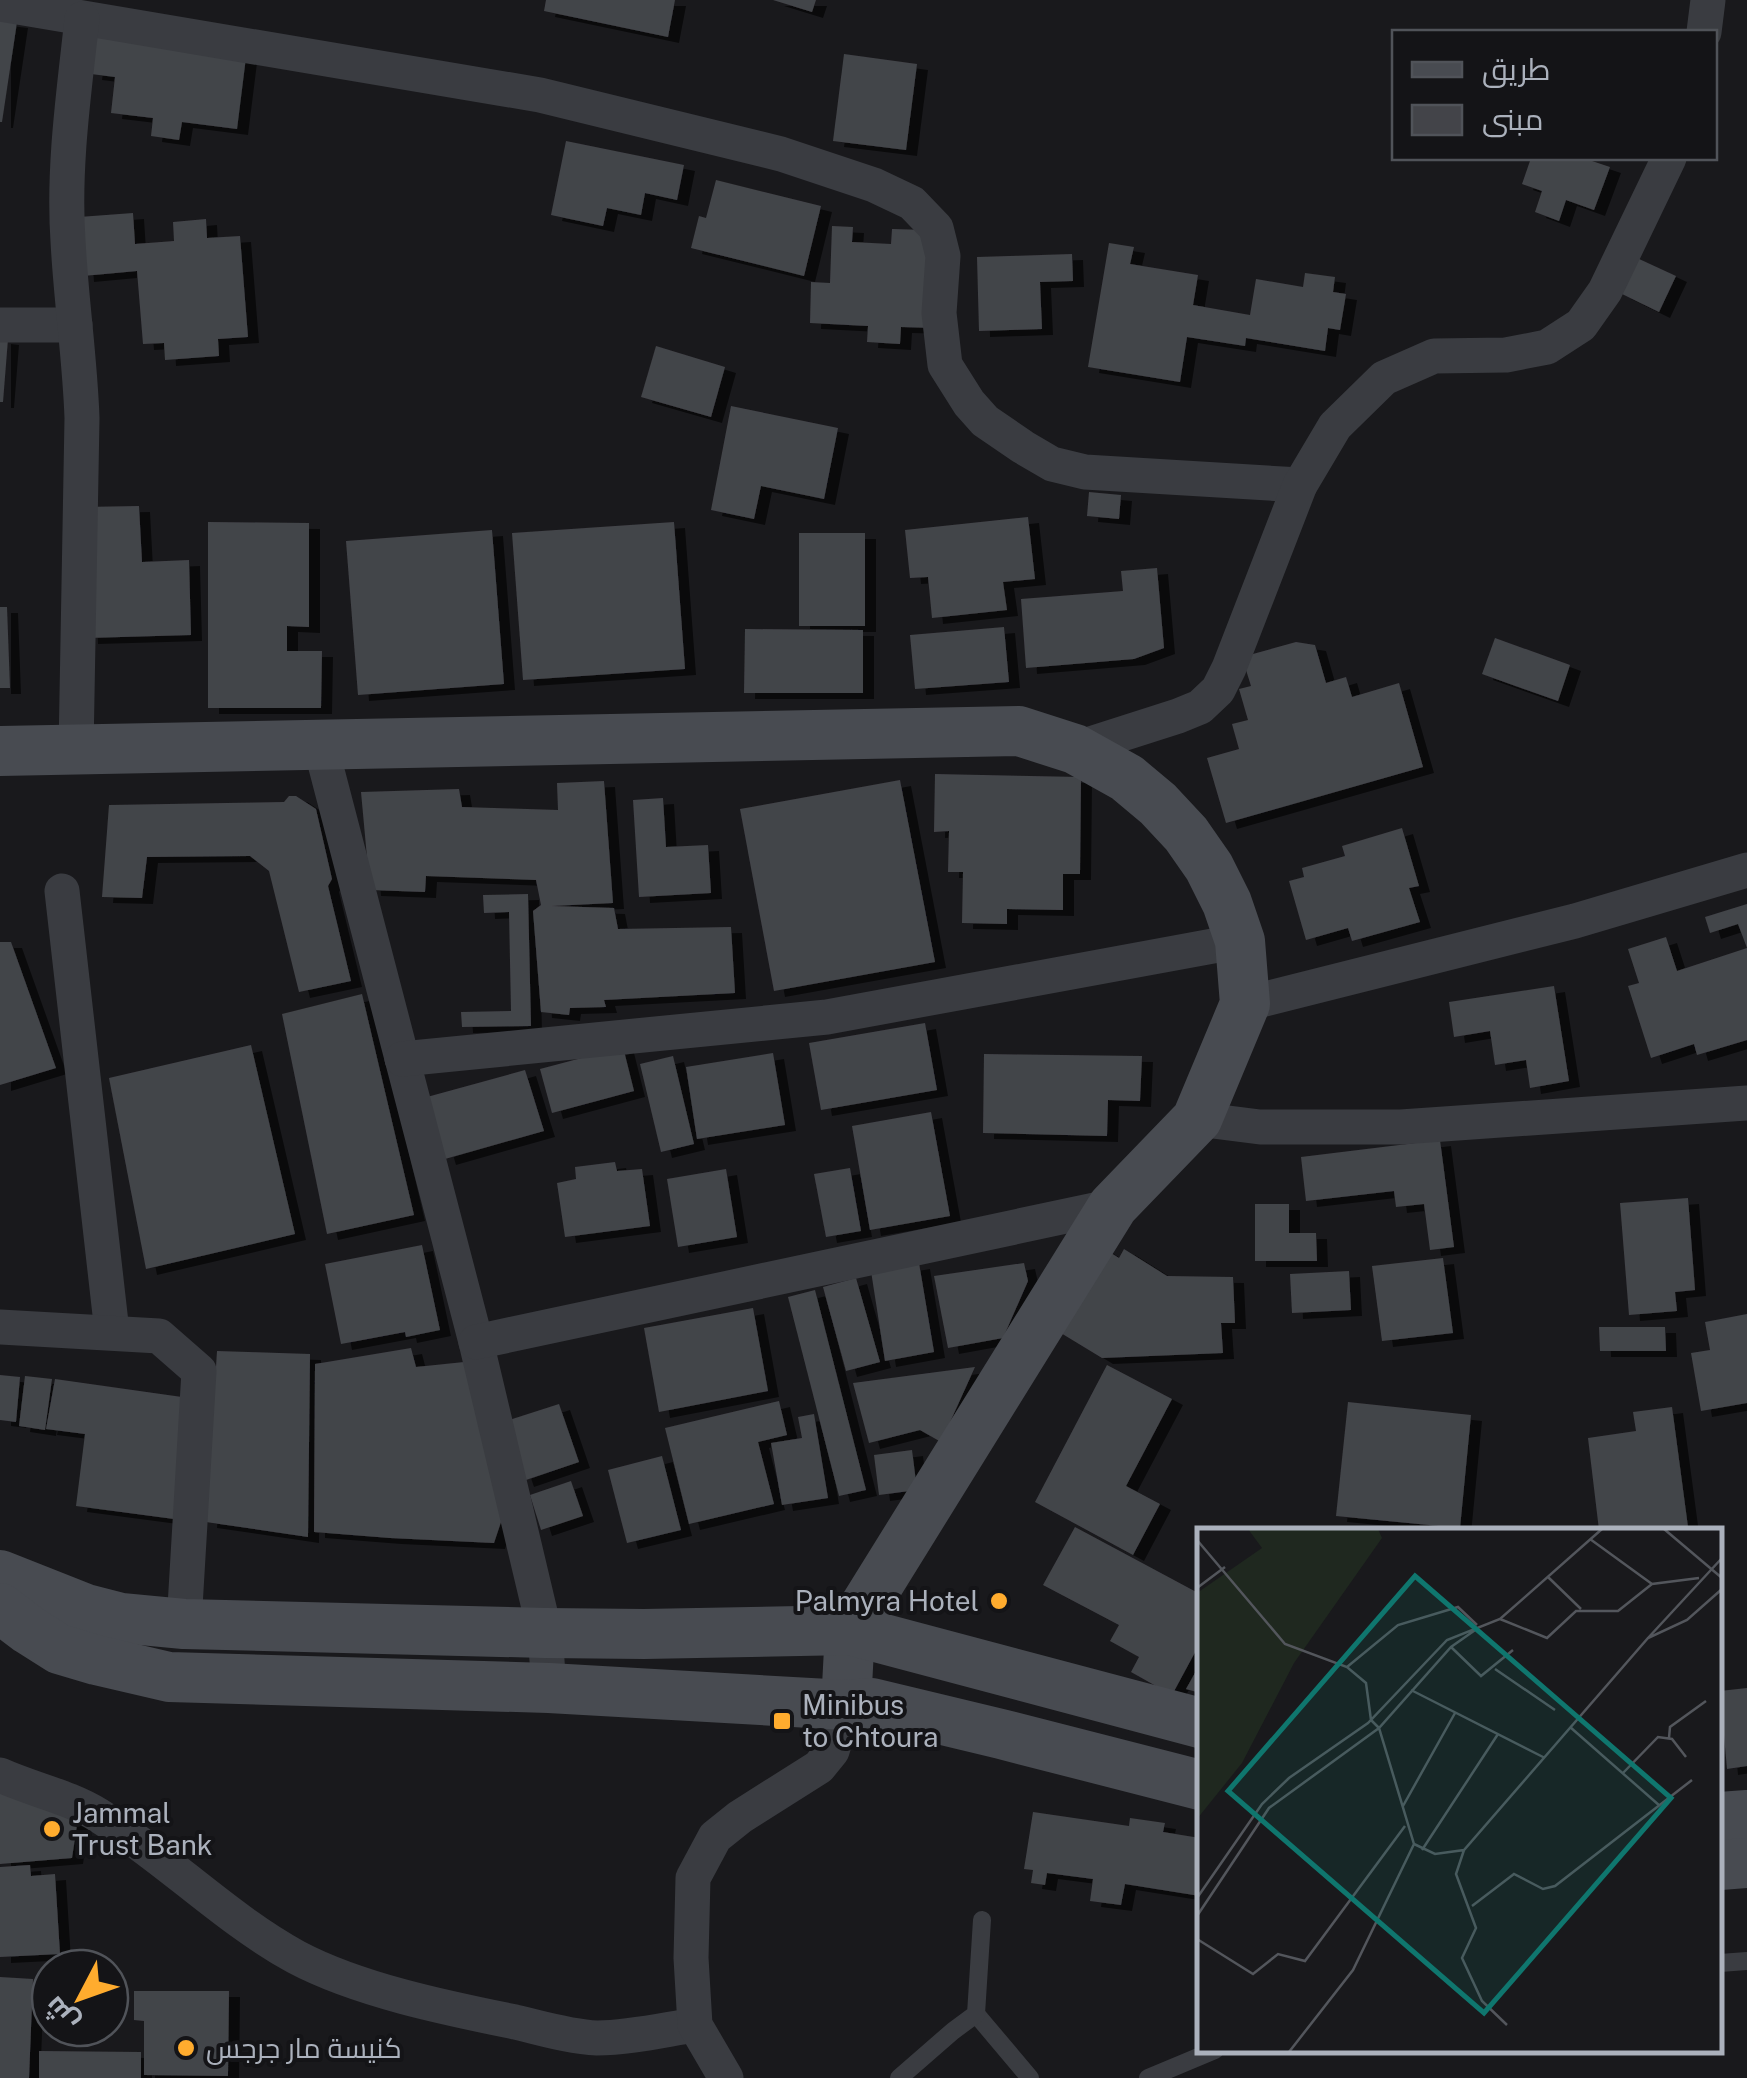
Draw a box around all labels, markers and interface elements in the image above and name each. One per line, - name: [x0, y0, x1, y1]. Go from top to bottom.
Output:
- legend: [1392, 30, 1717, 160]
- text: طريق: [1482, 51, 1551, 88]
- text: مبنى: [1482, 101, 1543, 138]
- inset map: [1197, 1528, 1722, 2053]
- place label: Palmyra Hotel: [795, 1584, 979, 1617]
- marker: Palmyra Hotel: [988, 1590, 1010, 1612]
- place label: Minibus to Chtoura: [802, 1688, 938, 1753]
- marker: Minibus to Chtoura: [771, 1710, 793, 1732]
- place label: Jammal Trust Bank: [72, 1796, 213, 1861]
- marker: Jammal Trust Bank: [41, 1818, 63, 1840]
- north arrow: [30, 1948, 130, 2048]
- text: ش: [37, 1990, 86, 2039]
- place label: كنيسة مار جرجس: [206, 2031, 402, 2065]
- marker: كنيسة مار جرجس: [175, 2037, 197, 2059]

